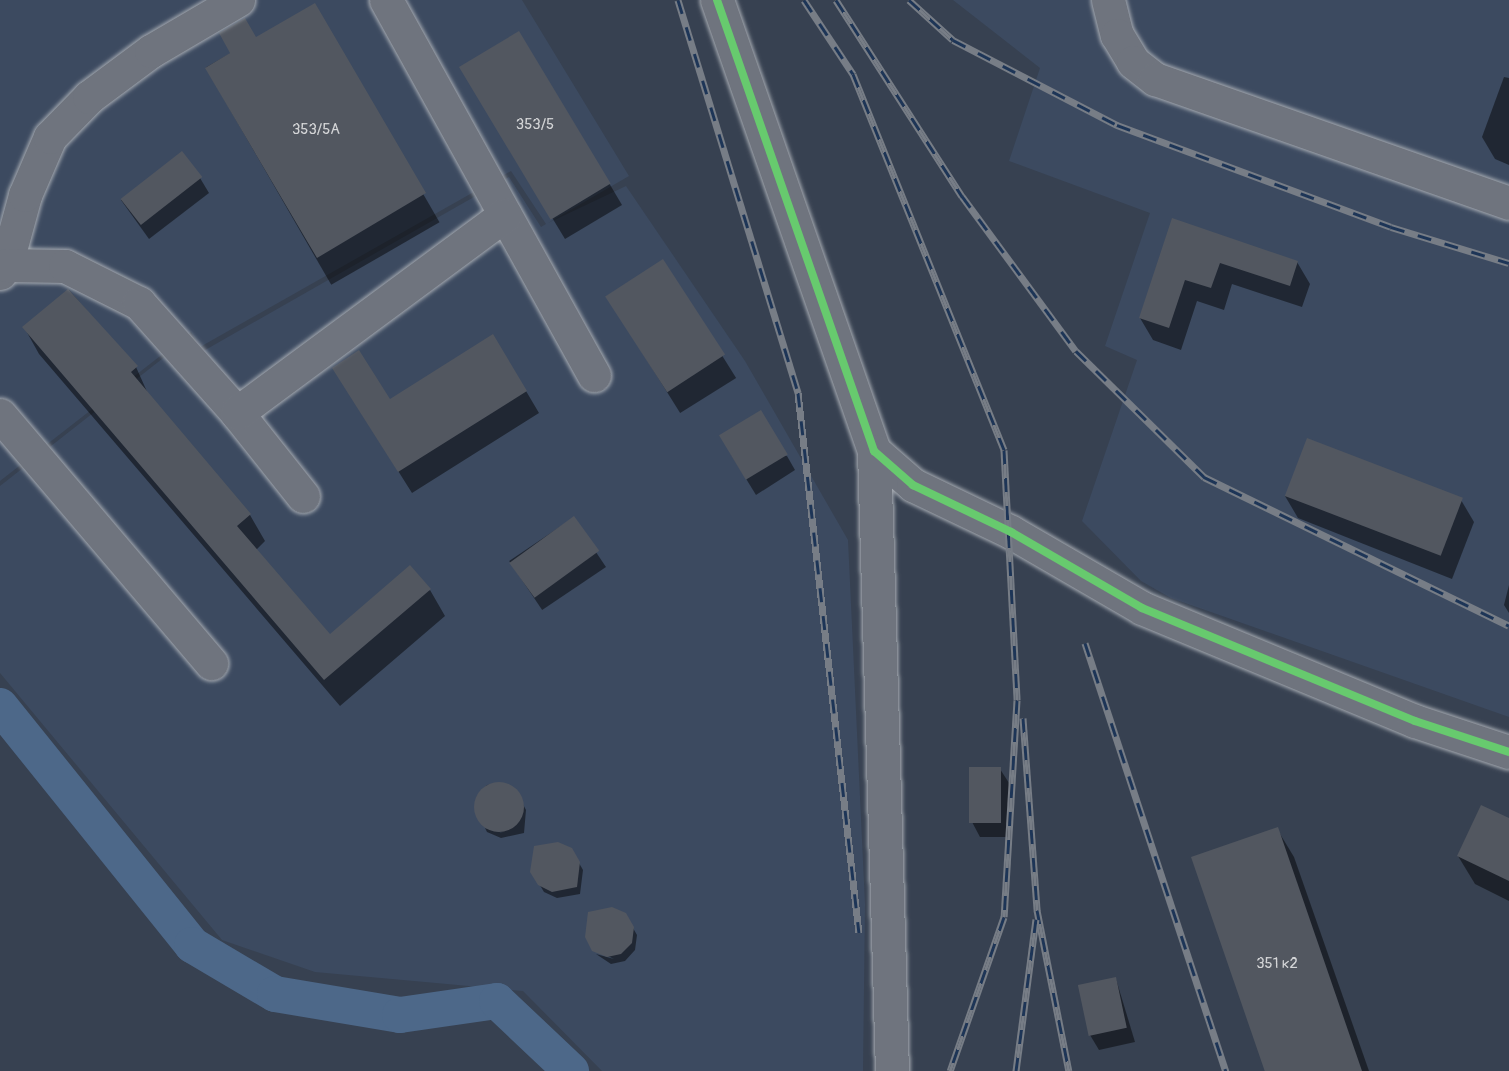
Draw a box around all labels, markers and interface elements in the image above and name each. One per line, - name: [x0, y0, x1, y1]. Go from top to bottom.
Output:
- house number: 353/5: [516, 116, 554, 134]
- house number: 353/5А: [292, 121, 340, 139]
- house number: 351 к2: [1256, 955, 1298, 973]

